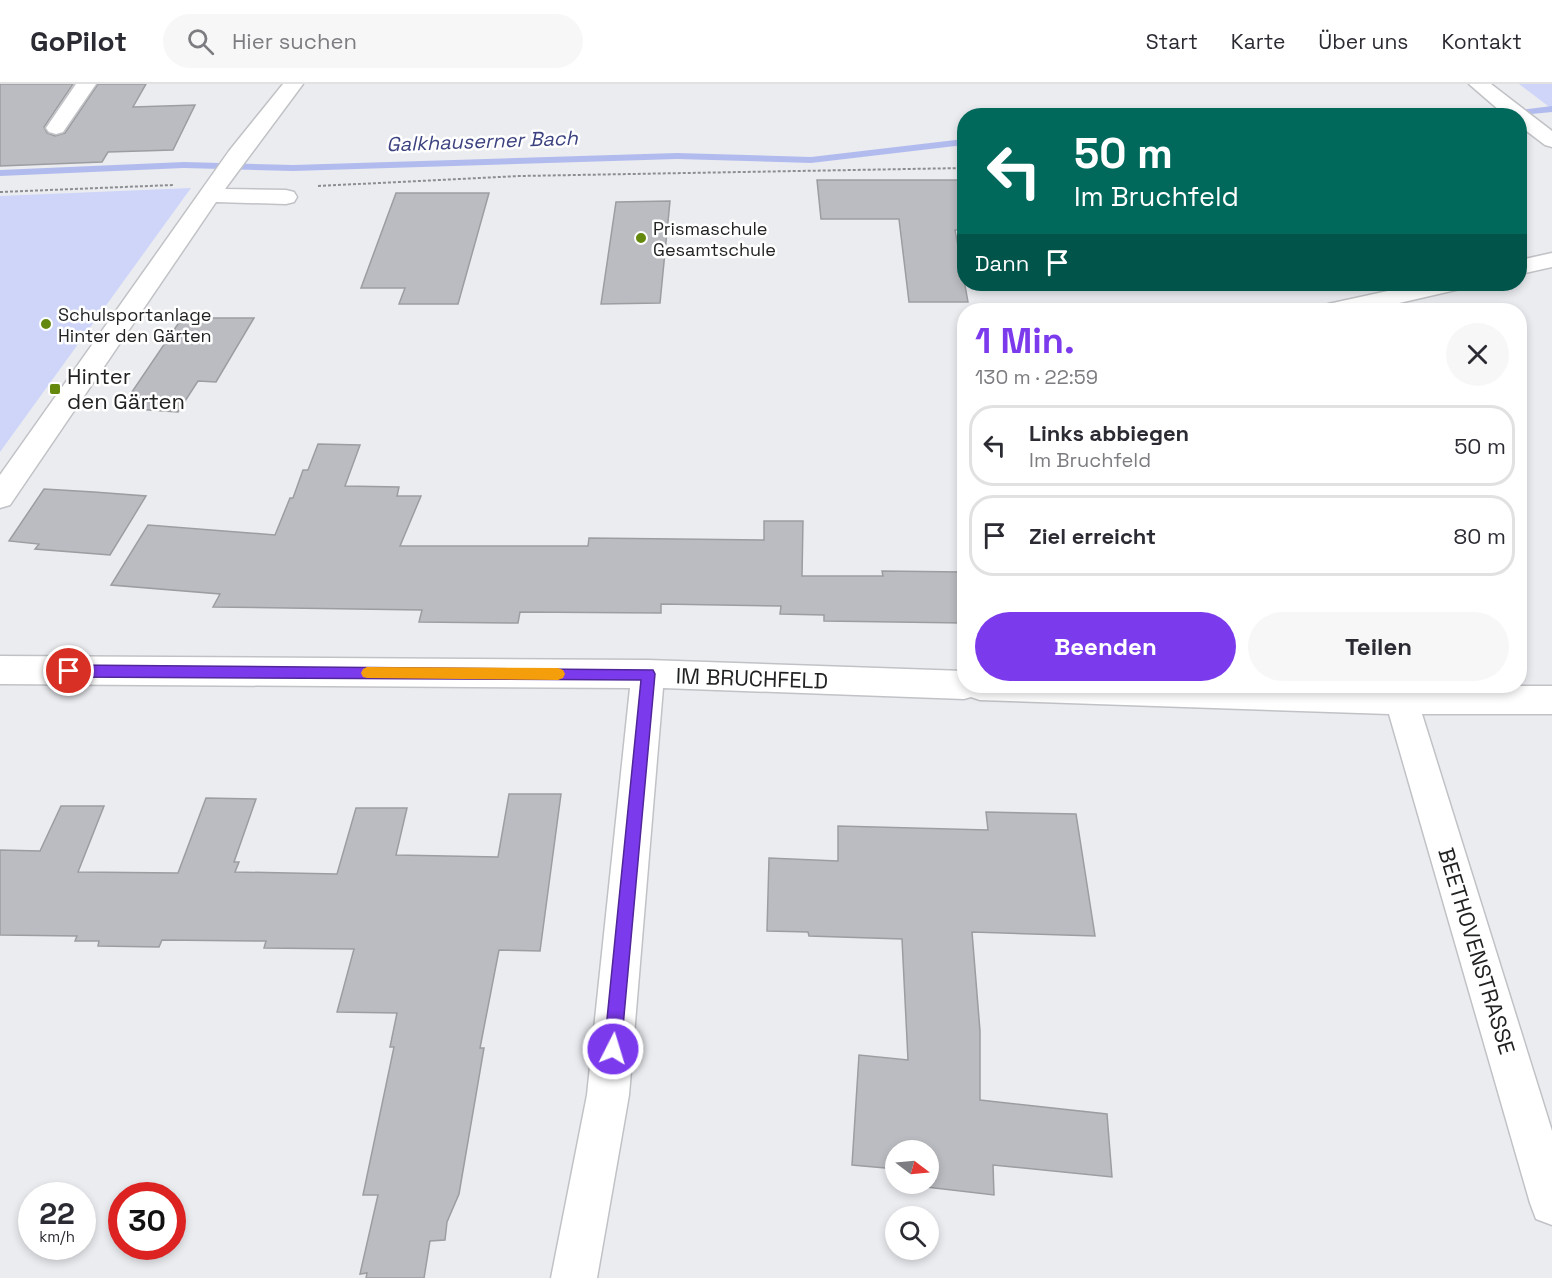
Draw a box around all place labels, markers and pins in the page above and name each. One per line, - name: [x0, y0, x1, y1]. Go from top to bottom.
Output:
- place label: Prismaschule Gesamtschule: [653, 217, 776, 261]
- marker: Prismaschule Gesamtschule: [634, 231, 648, 245]
- place label: Schulsportanlage Hinter den Gärten: [58, 303, 212, 347]
- marker: Schulsportanlage Hinter den Gärten: [39, 317, 53, 331]
- place label: Hinter den Gärten: [67, 362, 185, 415]
- marker: Hinter den Gärten: [48, 382, 62, 396]
- pin: [43, 645, 94, 696]

